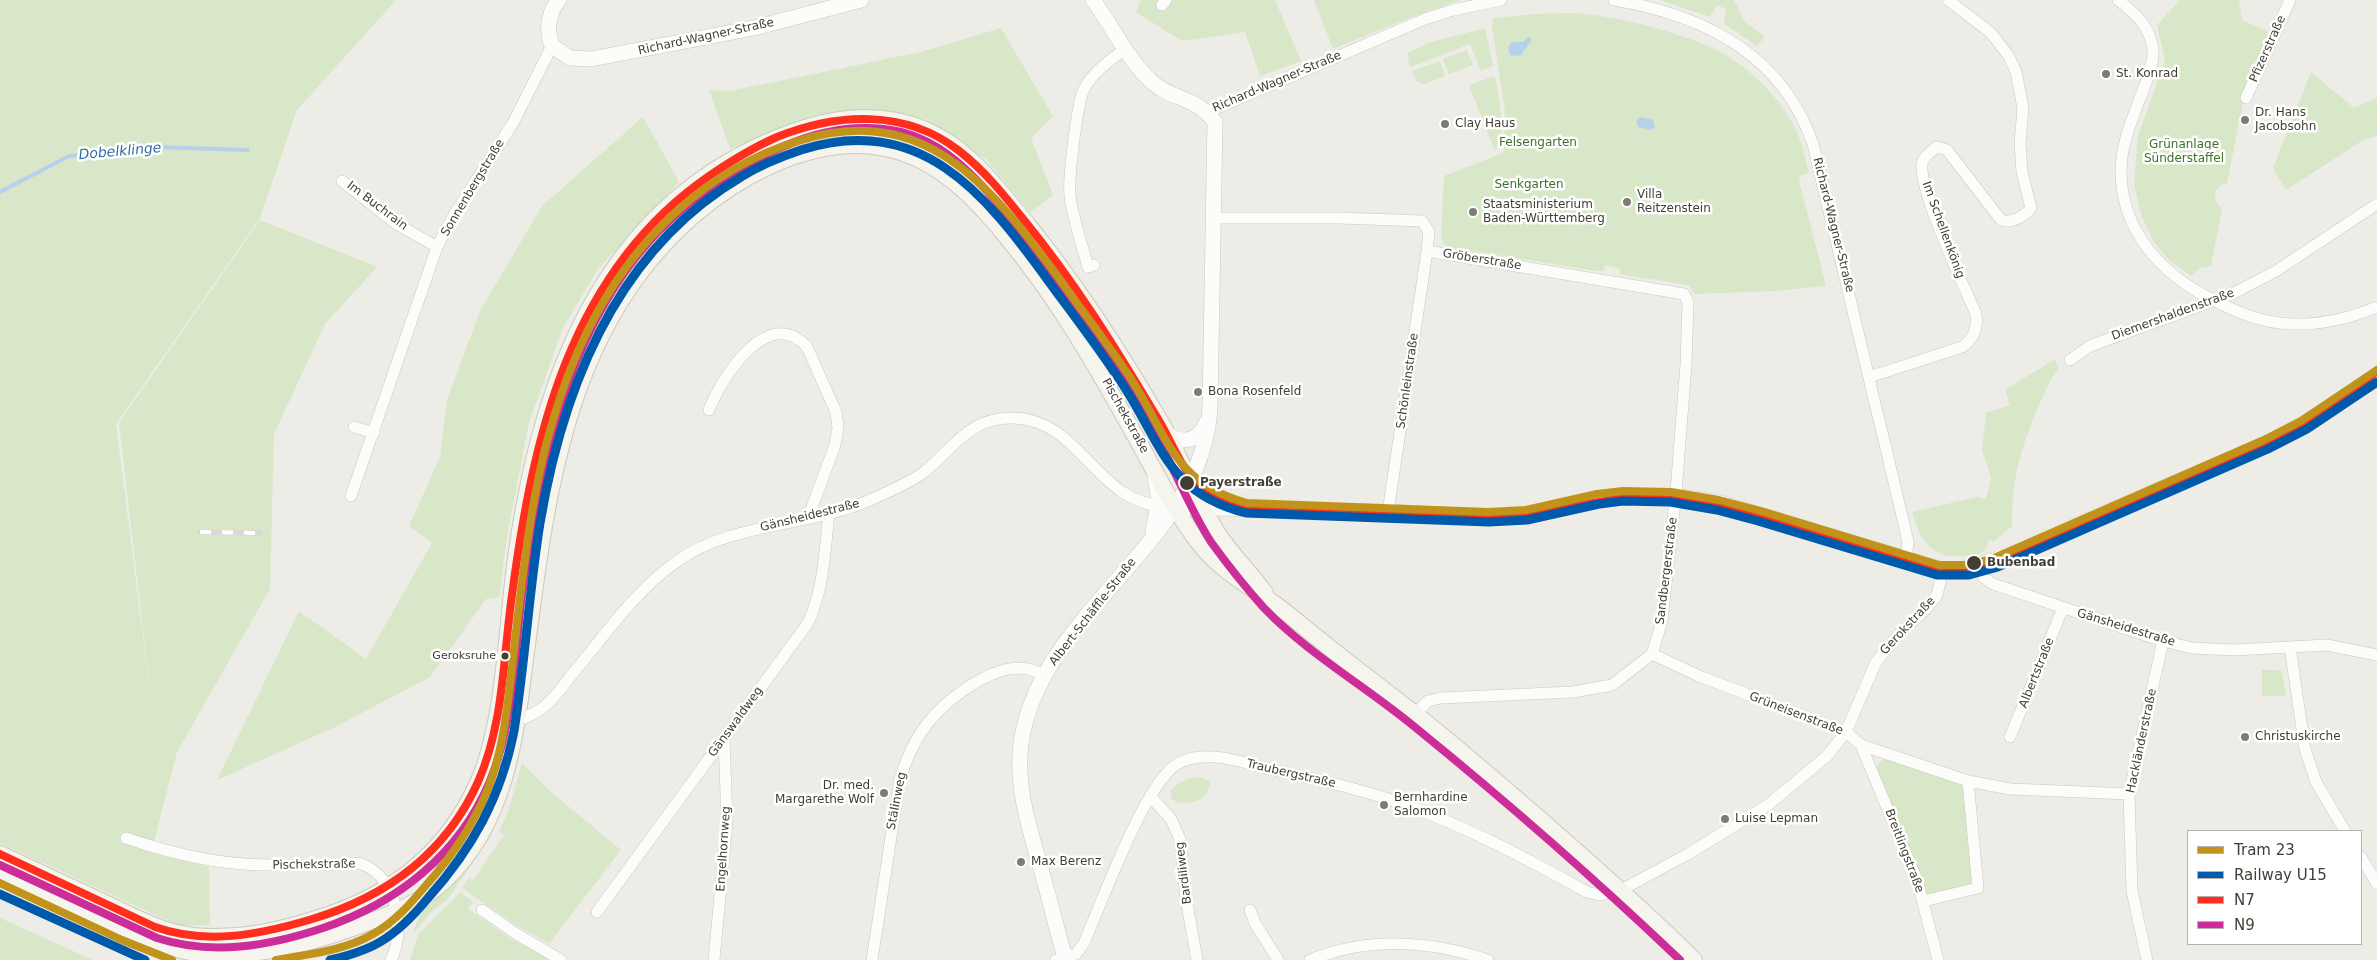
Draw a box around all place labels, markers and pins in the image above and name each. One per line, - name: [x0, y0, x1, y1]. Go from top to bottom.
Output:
- place label: St. Konrad: [2116, 67, 2178, 81]
- marker: St. Konrad: [2100, 68, 2112, 80]
- place label: Dr. Hans Jacobsohn: [2255, 106, 2316, 134]
- marker: Dr. Hans Jacobsohn: [2239, 114, 2251, 126]
- place label: Clay Haus: [1455, 117, 1515, 131]
- marker: Clay Haus: [1439, 118, 1451, 130]
- place label: Villa Reitzenstein: [1637, 188, 1711, 216]
- marker: Villa Reitzenstein: [1621, 196, 1633, 208]
- place label: Staatsministerium Baden-Württemberg: [1483, 198, 1605, 226]
- marker: Staatsministerium Baden-Württemberg: [1467, 206, 1479, 218]
- place label: Bona Rosenfeld: [1208, 385, 1301, 399]
- marker: Bona Rosenfeld: [1192, 386, 1204, 398]
- marker: Payerstraße: [1178, 474, 1196, 492]
- place label: Payerstraße: [1200, 476, 1282, 490]
- marker: Bubenbad: [1965, 554, 1983, 572]
- place label: Bubenbad: [1987, 556, 2055, 570]
- place label: Geroksruhe: [432, 649, 496, 663]
- marker: Geroksruhe: [500, 651, 510, 661]
- place label: Christuskirche: [2255, 730, 2341, 744]
- marker: Christuskirche: [2239, 731, 2251, 743]
- place label: Dr. med. Margarethe Wolf: [775, 779, 874, 807]
- marker: Dr. med. Margarethe Wolf: [878, 787, 890, 799]
- place label: Bernhardine Salomon: [1394, 791, 1468, 819]
- marker: Bernhardine Salomon: [1378, 799, 1390, 811]
- place label: Luise Lepman: [1735, 812, 1818, 826]
- marker: Luise Lepman: [1719, 813, 1731, 825]
- place label: Max Berenz: [1031, 855, 1101, 869]
- marker: Max Berenz: [1015, 856, 1027, 868]

